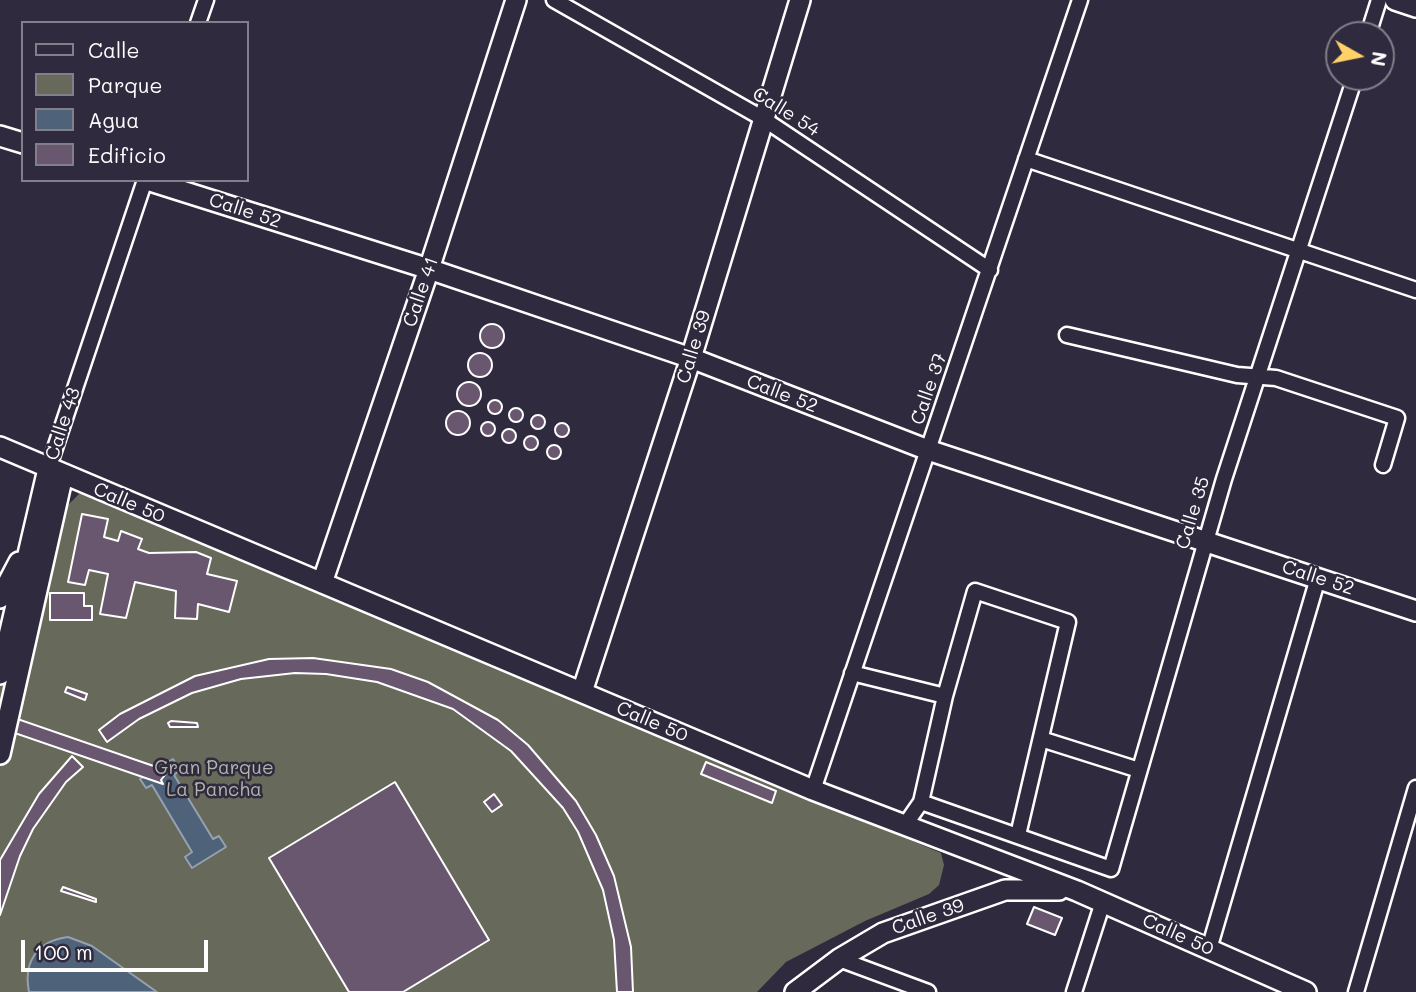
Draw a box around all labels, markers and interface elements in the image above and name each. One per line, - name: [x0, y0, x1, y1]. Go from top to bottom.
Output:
- legend: [21, 21, 248, 182]
- north arrow: [1325, 21, 1395, 91]
- text: Calle: [88, 36, 140, 63]
- text: N: [1366, 50, 1393, 68]
- text: Parque: [88, 71, 162, 98]
- street label: Calle 54: [748, 82, 824, 142]
- text: Agua: [88, 106, 139, 133]
- text: Edificio: [88, 141, 166, 168]
- street label: Calle 52: [206, 189, 284, 233]
- street label: Calle 41: [398, 254, 444, 330]
- street label: Calle 39: [672, 308, 716, 386]
- street label: Calle 37: [906, 350, 952, 428]
- street label: Calle 52: [743, 370, 821, 418]
- street label: Calle 43: [41, 385, 85, 463]
- street label: Calle 35: [1171, 474, 1215, 552]
- street label: Calle 50: [90, 478, 168, 528]
- street label: Calle 52: [1279, 556, 1357, 600]
- street label: Calle 50: [613, 697, 691, 747]
- park label: Gran Parque La Pancha: [154, 757, 274, 801]
- street label: Calle 39: [889, 894, 967, 940]
- street label: Calle 50: [1139, 909, 1217, 961]
- scale bar: [24, 926, 212, 970]
- text: 100 m: [34, 938, 93, 965]

